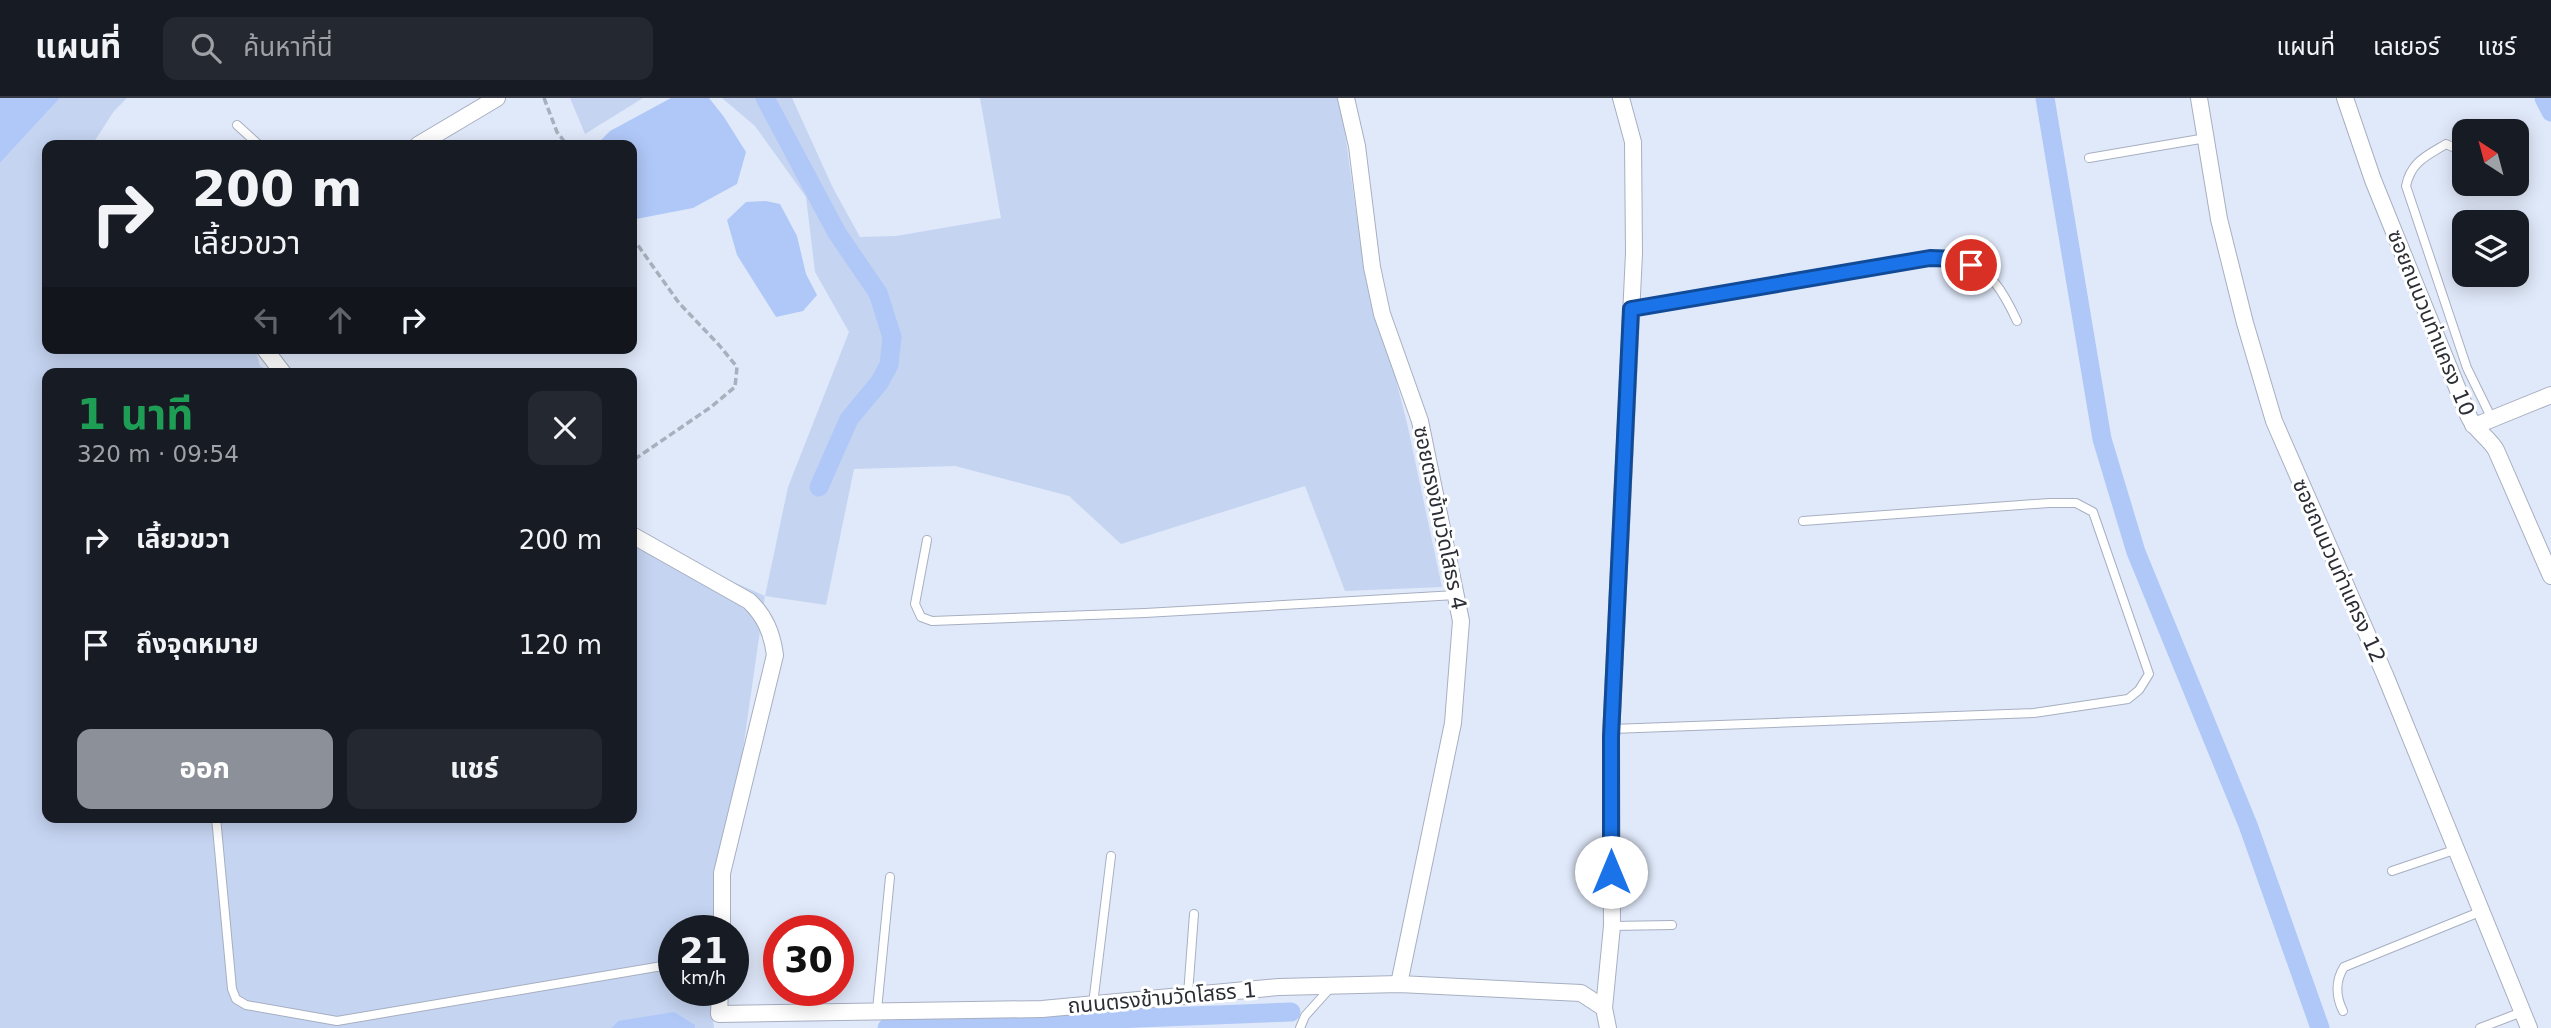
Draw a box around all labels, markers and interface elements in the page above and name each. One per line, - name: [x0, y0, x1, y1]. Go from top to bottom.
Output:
- search box: [163, 17, 653, 80]
- text: แผนที่: [35, 27, 121, 66]
- icon: search: [187, 29, 225, 67]
- text: ค้นหาที่นี่: [243, 32, 333, 62]
- text: แผนที่: [2277, 33, 2335, 61]
- text: เลเยอร์: [2373, 33, 2440, 61]
- text: แชร์: [2478, 33, 2516, 61]
- north arrow: [2452, 119, 2529, 196]
- map controls: [2452, 119, 2529, 287]
- text: 200 m: [192, 161, 362, 218]
- icon: right: [77, 168, 168, 259]
- button: layers: [2452, 210, 2529, 287]
- text: เลี้ยวขวา: [192, 224, 300, 262]
- street label: ซอยถนนวนท่าแครง 10: [2383, 226, 2479, 420]
- pin: [1941, 235, 2001, 295]
- icon: arrive: [1952, 246, 1990, 284]
- icon: left: [248, 301, 286, 339]
- icon: ahead: [321, 301, 359, 339]
- icon: right: [394, 301, 432, 339]
- text: 1 นาที: [77, 390, 193, 439]
- button: close: [528, 391, 602, 465]
- street label: ซอยตรงข้ามวัดโสธร 4: [1409, 424, 1471, 612]
- text: 320 m · 09:54: [77, 441, 239, 467]
- street label: ซอยถนนวนท่าแครง 12: [2288, 475, 2390, 667]
- icon: right: [77, 521, 115, 559]
- text: เลี้ยวขวา: [136, 524, 230, 554]
- text: 200 m: [519, 525, 602, 555]
- icon: arrive: [77, 626, 115, 664]
- text: ถึงจุดหมาย: [136, 629, 259, 659]
- text: 120 m: [519, 630, 602, 660]
- button: ออก: [77, 729, 333, 809]
- button: แชร์: [347, 729, 602, 809]
- position arrow: [1574, 835, 1648, 909]
- speed limit sign: 30: [763, 915, 854, 1006]
- text: 21: [679, 931, 728, 971]
- text: km/h: [681, 967, 726, 988]
- street label: ถนนตรงข้ามวัดโสธร 1: [1067, 978, 1257, 1018]

